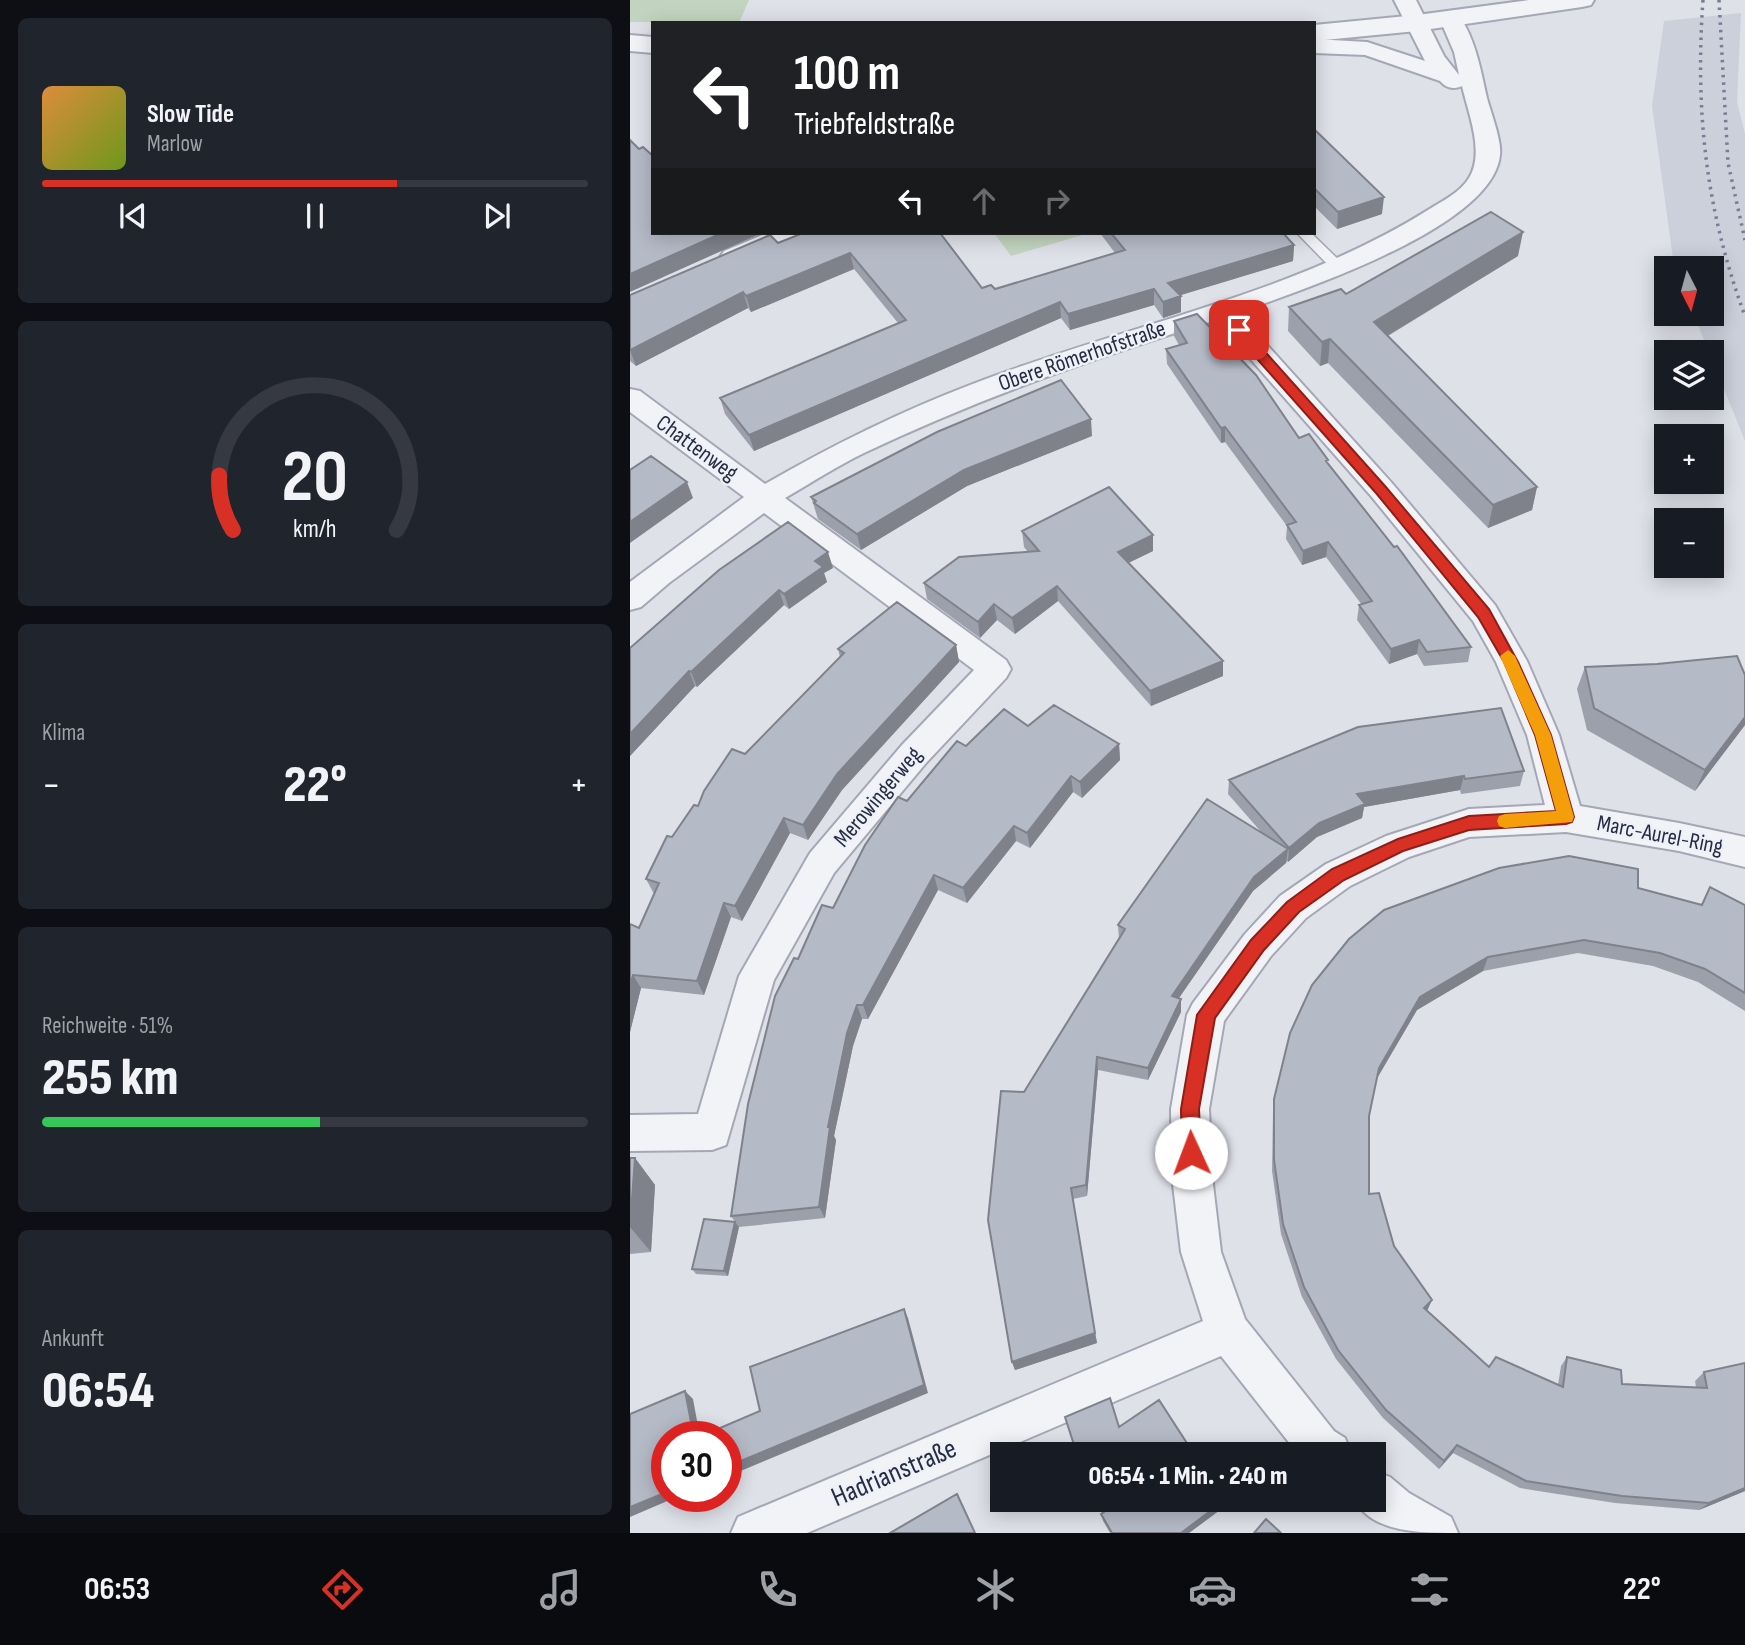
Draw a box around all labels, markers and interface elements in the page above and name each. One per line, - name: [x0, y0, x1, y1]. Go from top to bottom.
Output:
- text: 100 m: [794, 45, 900, 104]
- icon: left: [679, 49, 770, 140]
- text: Slow Tide: [147, 99, 234, 130]
- text: Triebfeldstraße: [794, 105, 955, 144]
- text: Marlow: [147, 130, 203, 158]
- icon: left: [892, 182, 930, 220]
- icon: ahead: [965, 182, 1003, 220]
- icon: right: [1038, 182, 1076, 220]
- icon: previous: [114, 197, 152, 235]
- icon: pause: [296, 197, 334, 235]
- icon: next: [478, 197, 516, 235]
- north arrow: [1654, 256, 1724, 326]
- map controls: [1654, 256, 1724, 578]
- pin: [1209, 300, 1269, 360]
- icon: arrive: [1220, 311, 1258, 349]
- street label: Obere Römerhofstraße: [995, 314, 1169, 398]
- button: layers: [1654, 340, 1724, 410]
- street label: Chattenweg: [651, 409, 743, 487]
- button: +: [1654, 424, 1724, 494]
- text: 20: [282, 434, 348, 522]
- button: −: [1654, 508, 1724, 578]
- text: km/h: [293, 513, 337, 544]
- text: Klima: [42, 719, 85, 747]
- street label: Merowingerweg: [828, 741, 928, 853]
- text: 22°: [283, 754, 347, 817]
- text: −: [42, 763, 61, 808]
- text: +: [569, 763, 588, 808]
- street label: Marc-Aurel-Ring: [1595, 809, 1725, 861]
- text: Reichweite · 51%: [42, 1012, 173, 1040]
- text: 255 km: [42, 1047, 179, 1110]
- position arrow: [1154, 1116, 1228, 1190]
- text: Ankunft: [42, 1325, 104, 1353]
- text: 06:54: [42, 1360, 154, 1423]
- speed limit sign: 30: [651, 1421, 742, 1512]
- street label: Hadrianstraße: [826, 1432, 962, 1514]
- text: 06:54 · 1 Min. · 240 m: [1088, 1461, 1288, 1492]
- icon: directions: [318, 1565, 367, 1614]
- icon: music: [536, 1565, 585, 1614]
- icon: phone: [753, 1565, 802, 1614]
- icon: climate: [971, 1565, 1020, 1614]
- icon: car: [1188, 1565, 1237, 1614]
- icon: filters: [1405, 1565, 1454, 1614]
- text: 06:53: [84, 1570, 150, 1609]
- text: 22°: [1623, 1570, 1661, 1609]

